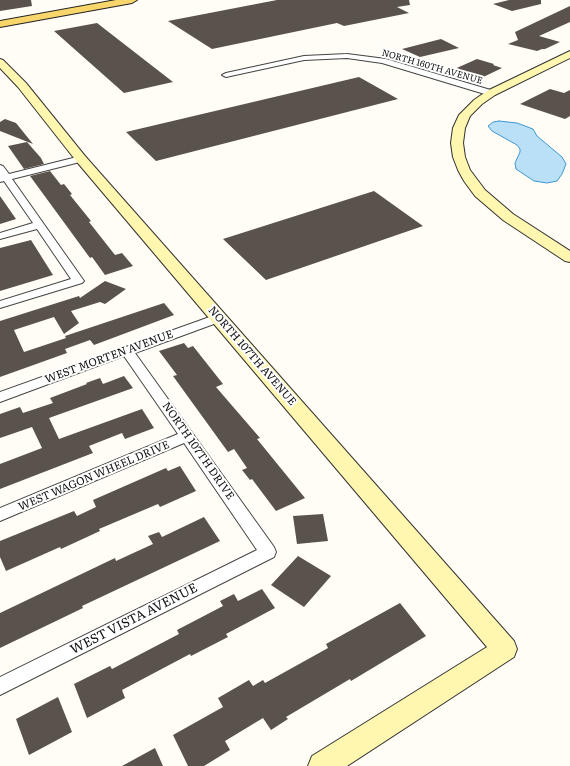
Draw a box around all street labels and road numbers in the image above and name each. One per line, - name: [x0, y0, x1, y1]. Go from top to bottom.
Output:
- street label: NORTH 160TH AVENUE: [380, 47, 484, 87]
- street label: NORTH 107TH AVENUE: [205, 304, 299, 408]
- street label: WEST MORTEN AVENUE: [43, 328, 175, 386]
- street label: NORTH 107TH DRIVE: [159, 400, 237, 502]
- street label: WEST WAGON WHEEL DRIVE: [16, 438, 172, 514]
- street label: WEST VISTA AVENUE: [68, 580, 200, 658]

